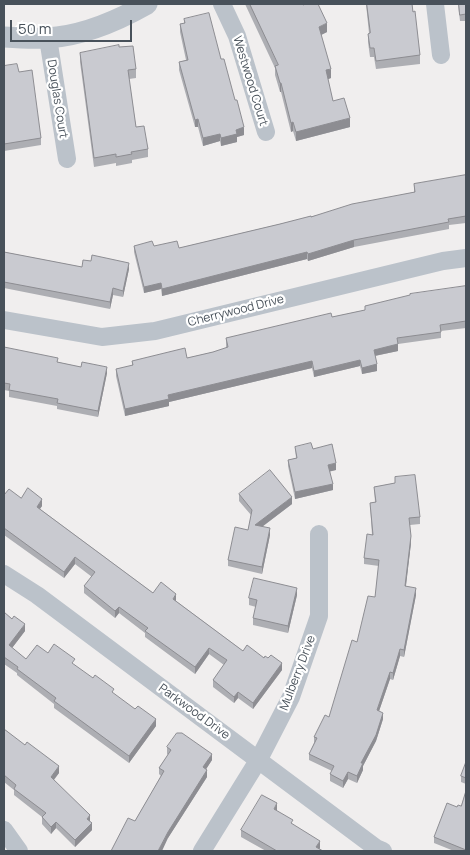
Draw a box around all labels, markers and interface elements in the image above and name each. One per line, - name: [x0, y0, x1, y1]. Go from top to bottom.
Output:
- scale bar: [12, 10, 135, 42]
- text: 50 m: [18, 18, 52, 39]
- street label: Westwood Court: [229, 34, 271, 128]
- street label: Douglas Court: [44, 59, 70, 139]
- street label: Cherrywood Drive: [187, 292, 285, 330]
- street label: Mulberry Drive: [277, 633, 319, 713]
- street label: Parkwood Drive: [156, 681, 232, 743]

